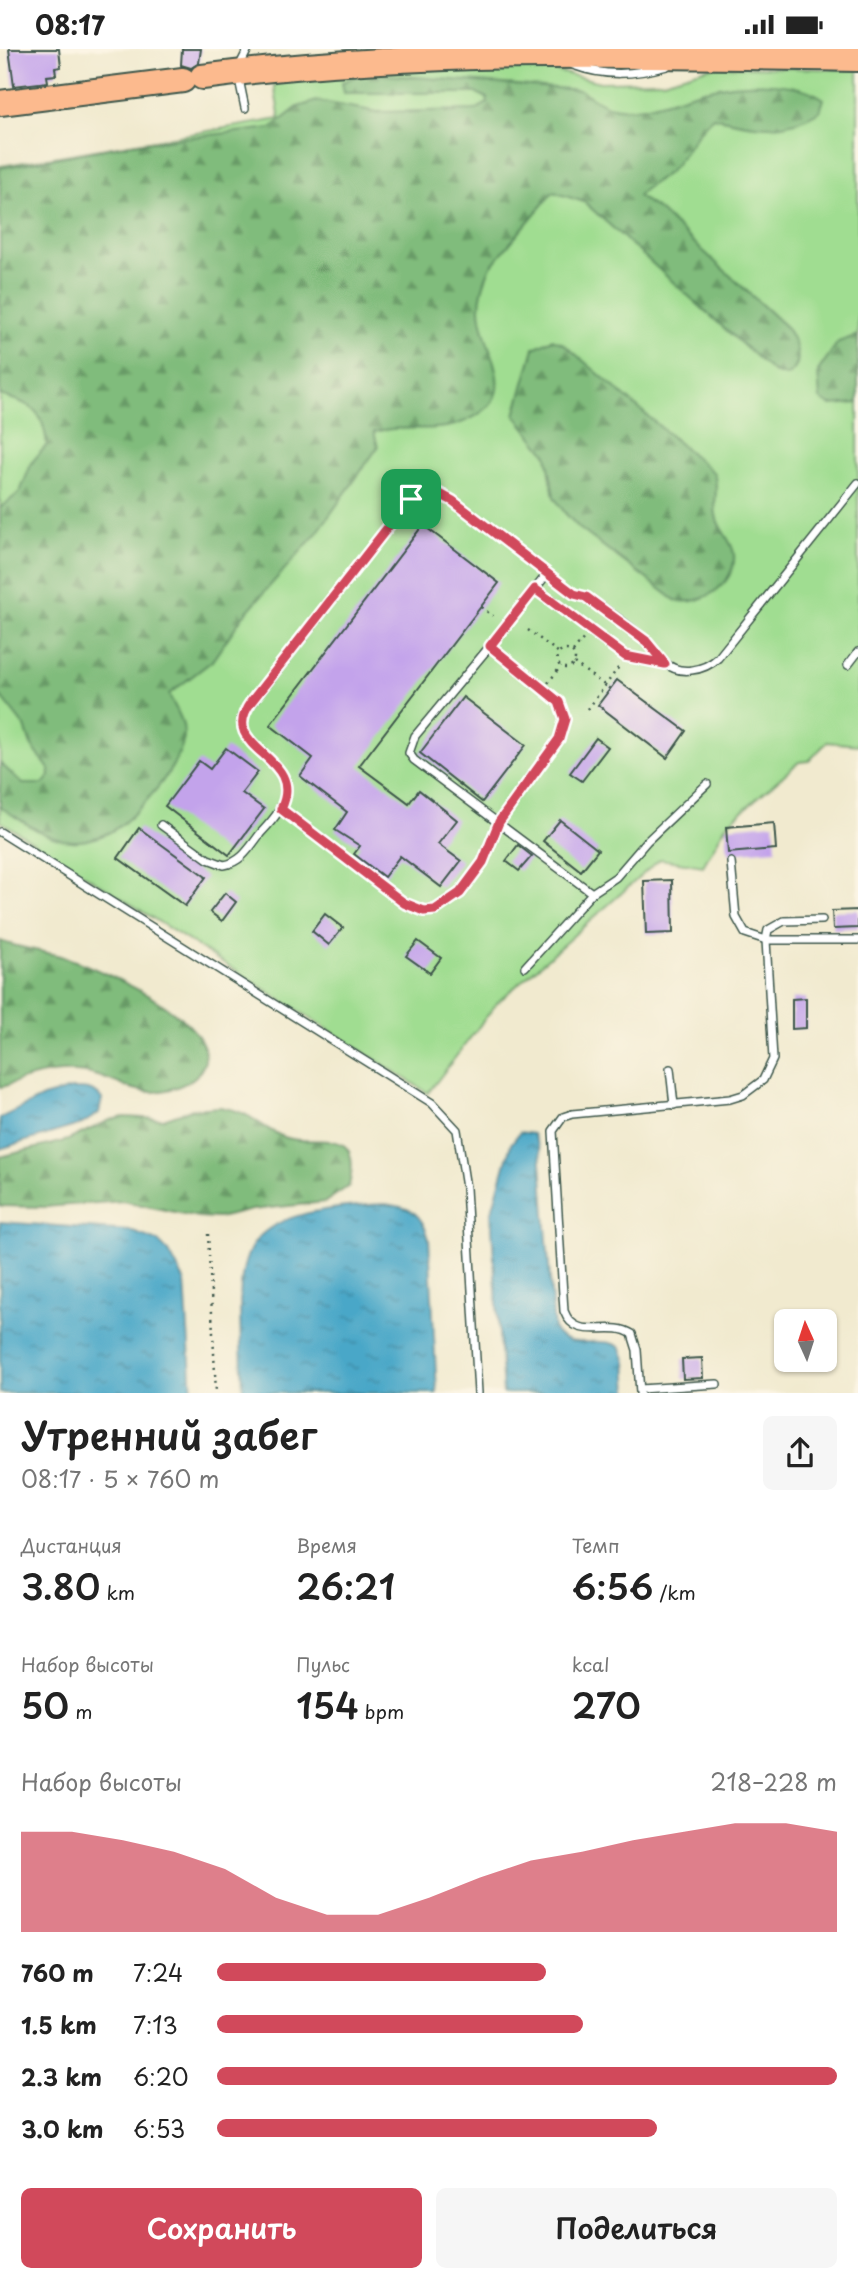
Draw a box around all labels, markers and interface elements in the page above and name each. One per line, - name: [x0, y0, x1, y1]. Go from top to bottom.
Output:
- text: 08:17: [35, 5, 105, 44]
- pin: [381, 469, 441, 529]
- icon: arrive: [392, 480, 430, 518]
- north arrow: [774, 1309, 836, 1372]
- map controls: [774, 1309, 837, 1372]
- text: Утренний забег: [21, 1406, 317, 1463]
- button: share: [763, 1416, 837, 1490]
- text: 08:17 · 5 × 760 m: [21, 1461, 219, 1496]
- text: Дистанция: [21, 1531, 122, 1559]
- text: Время: [296, 1531, 357, 1559]
- text: Темп: [572, 1531, 620, 1559]
- text: 3.80: [21, 1559, 100, 1612]
- text: 26:21: [296, 1559, 395, 1612]
- text: 6:56: [572, 1559, 653, 1612]
- text: km: [100, 1578, 135, 1606]
- text: /km: [653, 1578, 696, 1606]
- text: Набор высоты: [21, 1650, 154, 1678]
- text: Пульс: [296, 1650, 350, 1678]
- text: kcal: [572, 1650, 610, 1678]
- text: 50: [21, 1678, 69, 1731]
- text: 154: [296, 1678, 359, 1731]
- text: 270: [572, 1678, 641, 1731]
- text: m: [69, 1697, 93, 1725]
- text: bpm: [359, 1697, 404, 1725]
- text: Набор высоты: [21, 1764, 182, 1799]
- text: 218–228 m: [710, 1764, 837, 1799]
- text: 760 m: [21, 1955, 94, 1990]
- text: 7:24: [133, 1955, 183, 1990]
- text: 1.5 km: [21, 2007, 97, 2042]
- text: 7:13: [133, 2007, 178, 2042]
- text: 2.3 km: [21, 2059, 102, 2094]
- text: 6:20: [133, 2059, 189, 2094]
- text: 3.0 km: [21, 2111, 103, 2146]
- text: 6:53: [133, 2111, 185, 2146]
- button: Сохранить: [21, 2188, 422, 2268]
- button: Поделиться: [436, 2188, 837, 2268]

